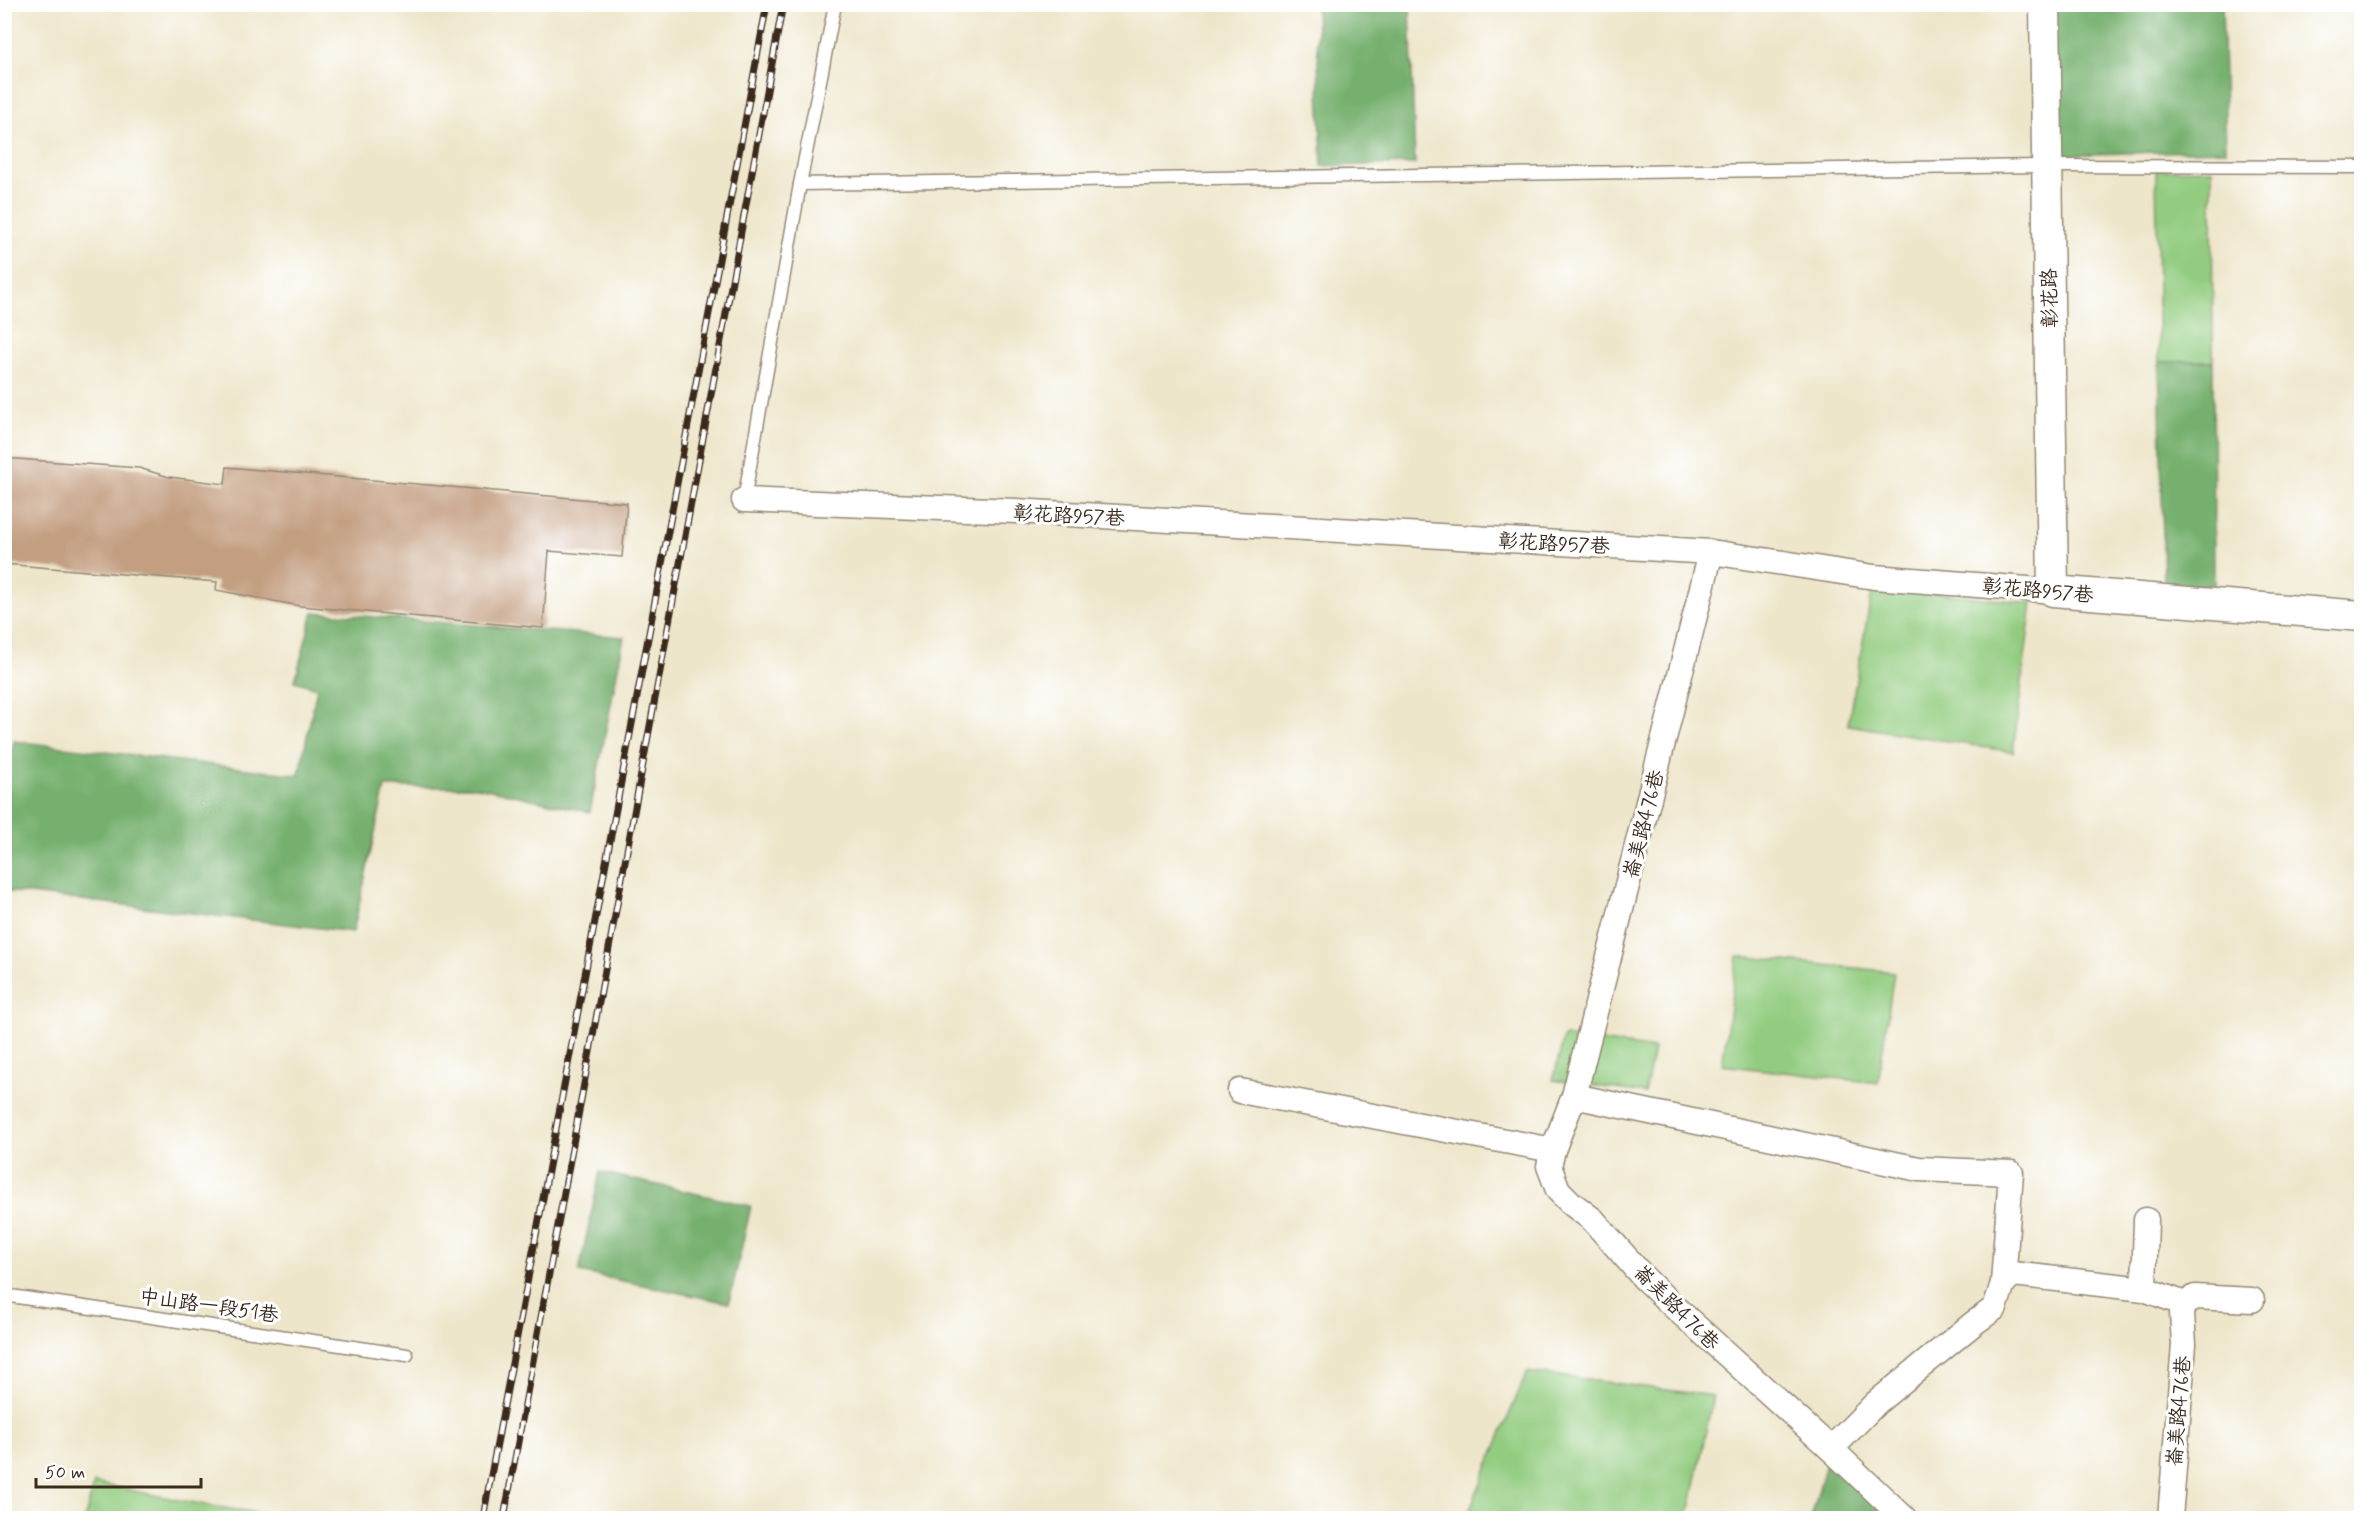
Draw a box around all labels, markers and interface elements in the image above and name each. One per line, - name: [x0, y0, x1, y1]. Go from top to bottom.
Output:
- street label: 彰花路: [2036, 267, 2065, 328]
- street label: 彰花路957巷: [1012, 500, 1126, 533]
- street label: 彰花路957巷: [1497, 528, 1611, 561]
- street label: 彰花路957巷: [1981, 573, 2096, 610]
- street label: 崙美路476巷: [1618, 766, 1671, 882]
- street label: 崙美路476巷: [1627, 1259, 1725, 1358]
- street label: 中山路一段51巷: [137, 1283, 281, 1330]
- street label: 崙美路476巷: [2161, 1354, 2198, 1468]
- scale bar: [36, 1451, 201, 1489]
- text: 50 m: [45, 1461, 85, 1485]

